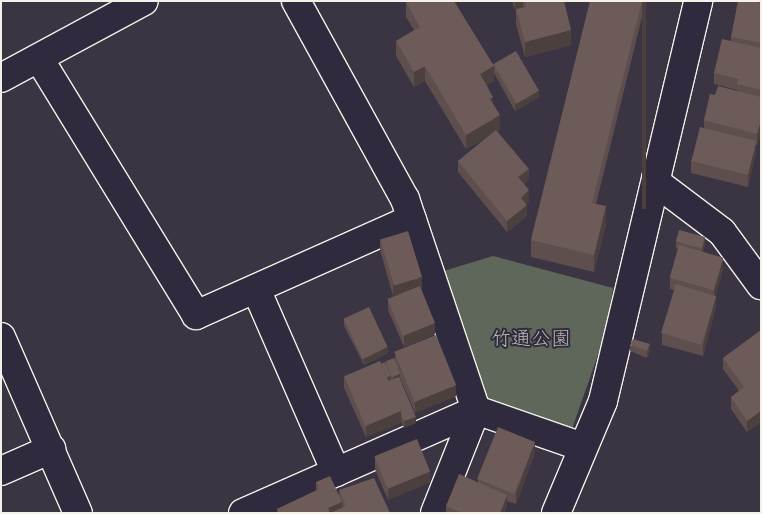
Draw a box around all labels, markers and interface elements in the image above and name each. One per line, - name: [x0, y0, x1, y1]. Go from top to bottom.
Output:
- park label: 竹通公園: [491, 326, 571, 350]

